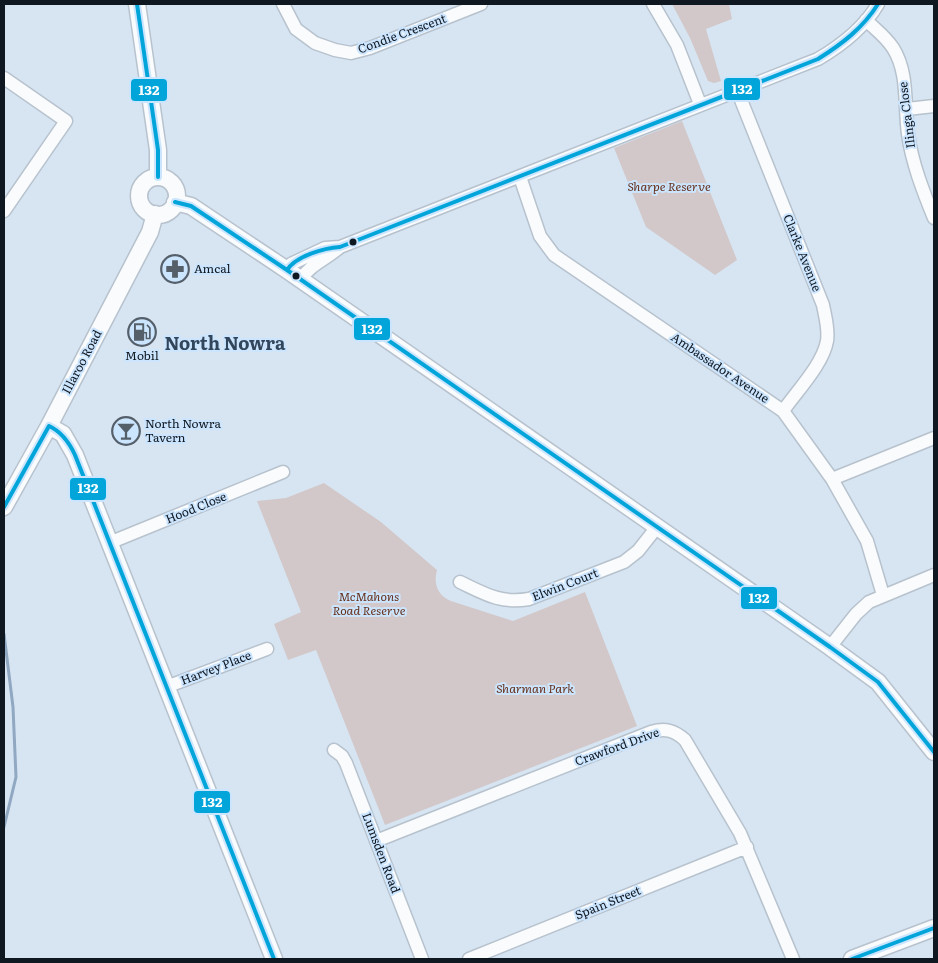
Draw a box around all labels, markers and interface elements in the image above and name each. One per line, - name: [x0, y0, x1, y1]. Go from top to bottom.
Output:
- street label: Condie Crescent: [355, 9, 449, 57]
- line badge: 132: [723, 77, 761, 101]
- line badge: 132: [130, 78, 168, 102]
- text: 132: [732, 78, 753, 98]
- text: 132: [139, 79, 160, 99]
- street label: Ilinga Close: [893, 81, 919, 149]
- park label: Sharpe Reserve: [627, 177, 711, 195]
- street label: Clarke Avenue: [779, 211, 827, 294]
- unlabelled marker: [348, 237, 358, 247]
- pharmacy icon: Amcal: [160, 254, 190, 284]
- place label: Amcal: [194, 259, 231, 277]
- unlabelled marker: [291, 271, 301, 281]
- fuel station icon: Mobil: [127, 317, 157, 347]
- line badge: 132: [353, 317, 391, 341]
- text: 132: [362, 318, 383, 338]
- street label: Illaroo Road: [57, 326, 106, 397]
- street label: Ambassador Avenue: [668, 328, 773, 407]
- district label: North Nowra: [165, 329, 286, 356]
- place label: Mobil: [125, 346, 159, 364]
- place label: North Nowra Tavern: [145, 414, 222, 446]
- bar icon: North Nowra Tavern: [111, 416, 141, 446]
- line badge: 132: [69, 477, 107, 501]
- text: 132: [78, 477, 99, 497]
- street label: Hood Close: [162, 487, 229, 527]
- street label: Elwin Court: [529, 563, 600, 605]
- line badge: 132: [740, 586, 778, 610]
- park label: McMahons Road Reserve: [332, 587, 406, 619]
- text: 132: [749, 587, 770, 607]
- street label: Harvey Place: [178, 645, 253, 689]
- park label: Sharman Park: [496, 679, 574, 697]
- street label: Crawford Drive: [572, 722, 661, 770]
- line badge: 132: [193, 790, 231, 814]
- text: 132: [202, 791, 223, 811]
- street label: Lumsden Road: [358, 810, 406, 896]
- street label: Spain Street: [572, 881, 643, 923]

